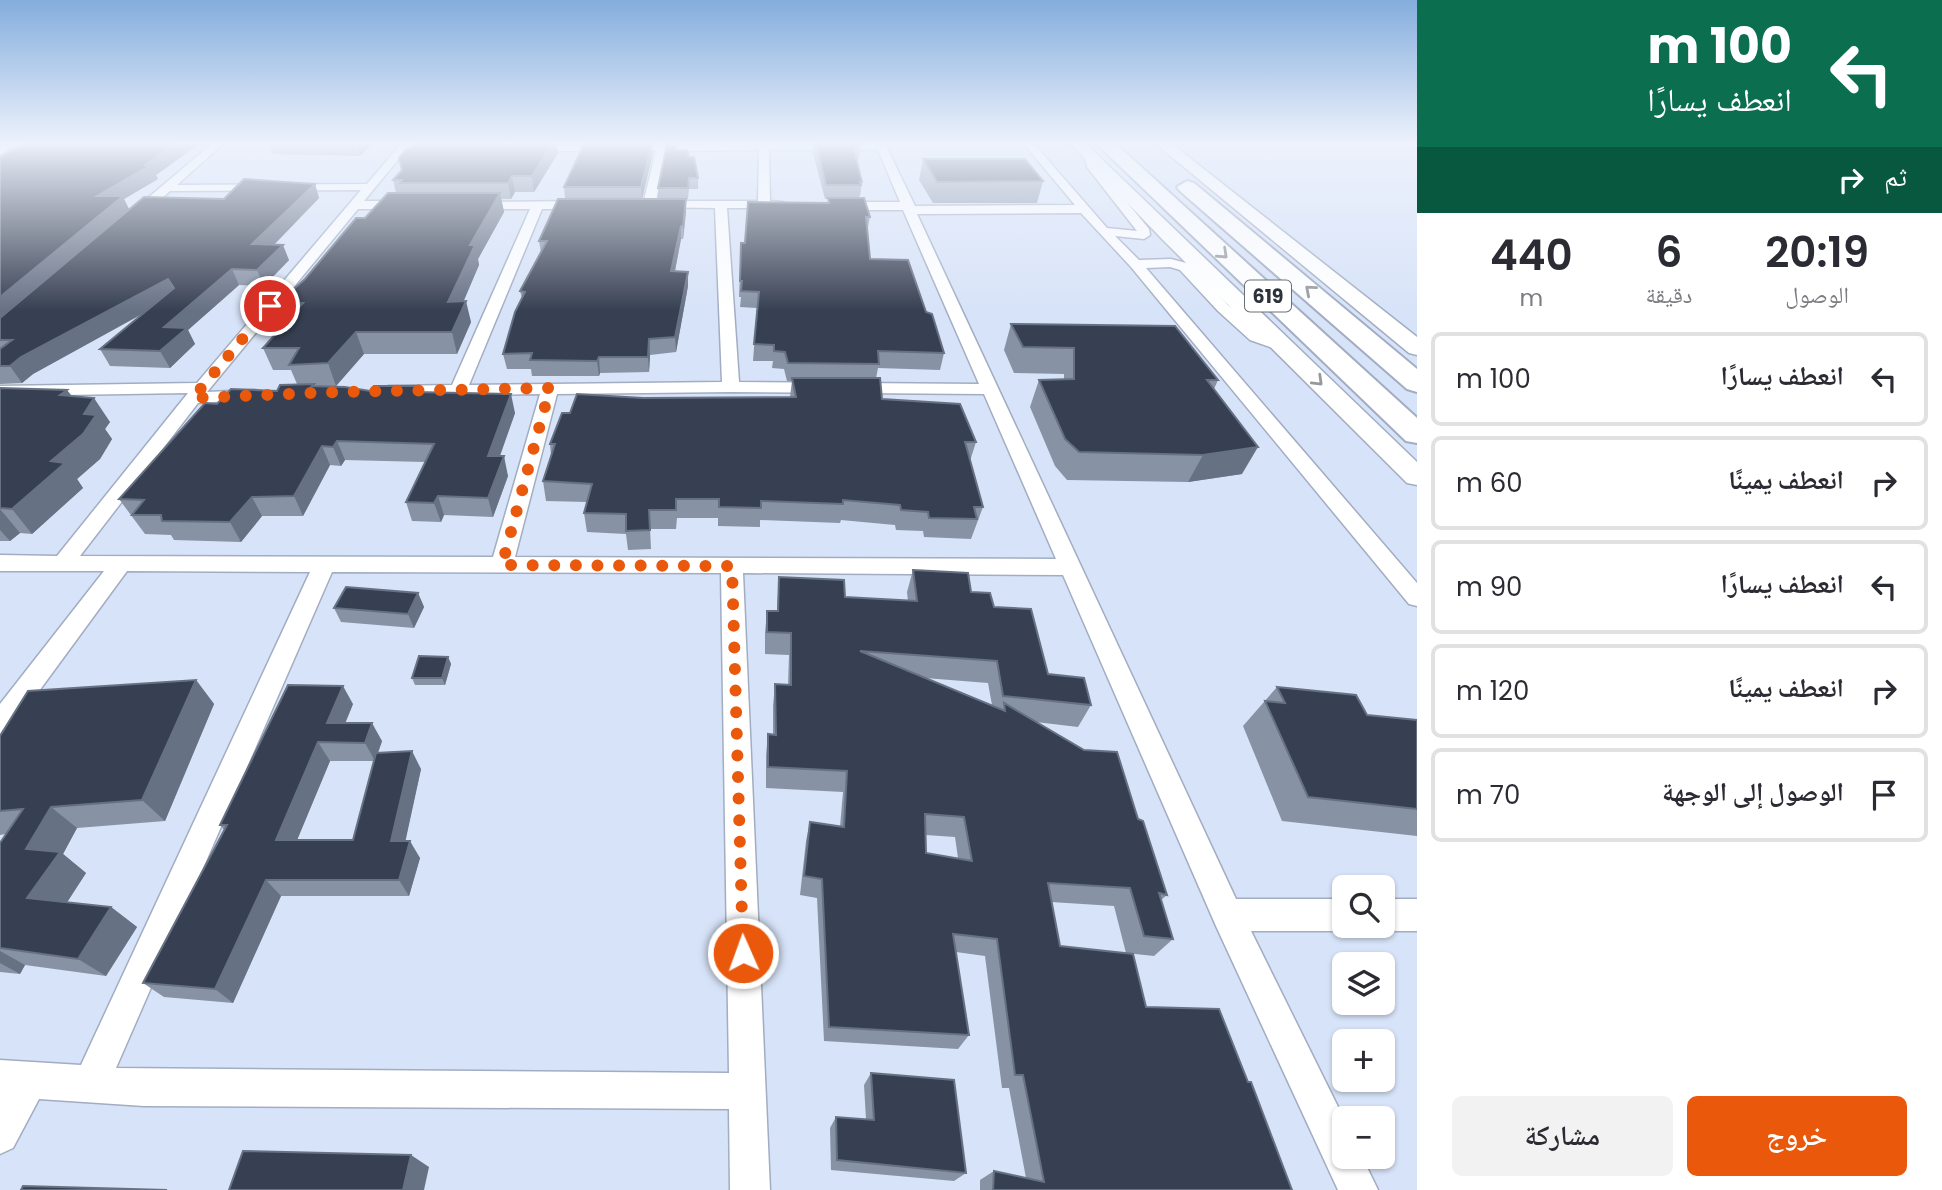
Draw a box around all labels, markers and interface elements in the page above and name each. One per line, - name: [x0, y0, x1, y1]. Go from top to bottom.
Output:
- text: 100 m: [1647, 12, 1792, 80]
- icon: left: [1816, 28, 1907, 119]
- text: انعطف يسارًا: [1647, 77, 1792, 122]
- text: ثم: [1884, 159, 1907, 195]
- icon: right: [1832, 161, 1870, 199]
- text: 6: [1656, 223, 1682, 282]
- text: 20:19: [1765, 223, 1869, 282]
- text: 440: [1490, 226, 1573, 285]
- one-way arrow: [1215, 245, 1228, 258]
- pin: [240, 276, 300, 336]
- text: دقيقة: [1646, 279, 1692, 311]
- text: الوصول: [1785, 279, 1849, 311]
- road number: 619: [1245, 280, 1291, 312]
- text: m: [1519, 282, 1543, 314]
- one-way arrow: [1305, 286, 1318, 298]
- icon: arrive: [251, 287, 289, 325]
- text: انعطف يسارًا: [1721, 358, 1844, 394]
- icon: left: [1865, 360, 1903, 398]
- text: 100 m: [1456, 361, 1531, 397]
- one-way arrow: [1310, 373, 1323, 386]
- text: انعطف يمينًا: [1728, 462, 1844, 498]
- icon: right: [1865, 464, 1903, 502]
- text: 60 m: [1456, 465, 1523, 501]
- text: انعطف يسارًا: [1721, 566, 1844, 602]
- icon: left: [1865, 568, 1903, 606]
- text: 90 m: [1456, 569, 1522, 605]
- text: انعطف يمينًا: [1728, 670, 1844, 706]
- icon: right: [1865, 672, 1903, 710]
- text: 120 m: [1456, 673, 1529, 709]
- text: الوصول إلى الوجهة: [1662, 774, 1844, 810]
- icon: arrive: [1865, 776, 1903, 814]
- text: 70 m: [1456, 777, 1520, 813]
- map controls: [1332, 875, 1395, 1169]
- button: search: [1332, 875, 1395, 938]
- position arrow: [706, 916, 780, 990]
- button: layers: [1332, 952, 1395, 1015]
- button: +: [1332, 1029, 1395, 1092]
- button: مشاركة: [1452, 1096, 1673, 1176]
- button: خروج: [1687, 1096, 1907, 1176]
- button: −: [1332, 1106, 1395, 1169]

